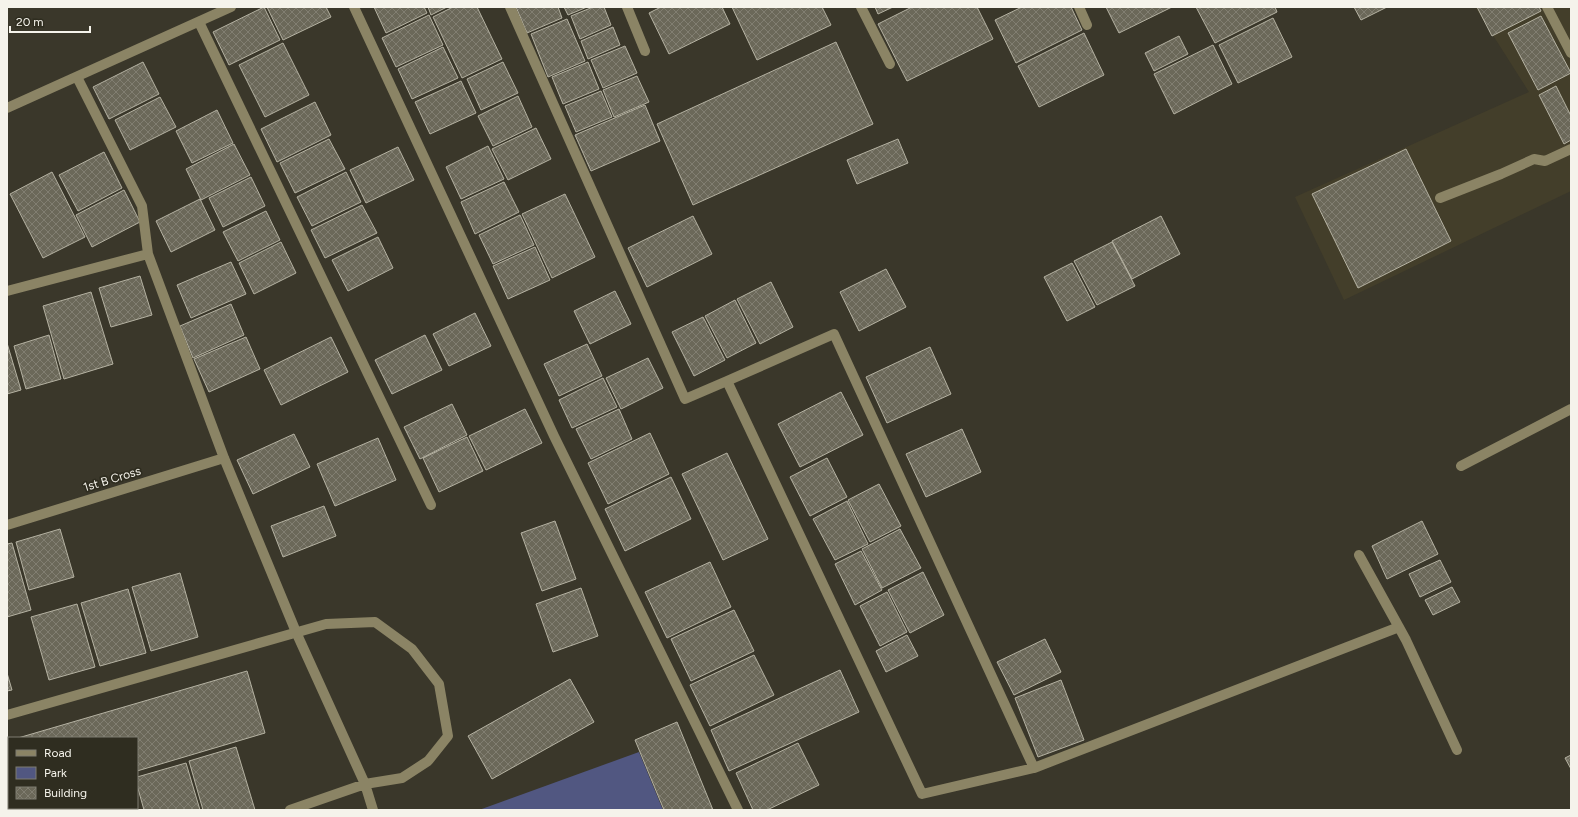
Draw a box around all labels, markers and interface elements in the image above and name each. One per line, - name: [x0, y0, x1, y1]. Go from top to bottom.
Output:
- scale bar: [10, 8, 90, 34]
- text: 20 m: [16, 15, 44, 29]
- street label: 1st B Cross: [82, 464, 143, 494]
- legend: [8, 737, 138, 809]
- text: Road: [44, 746, 72, 760]
- text: Park: [44, 766, 67, 780]
- text: Building: [44, 786, 87, 800]

